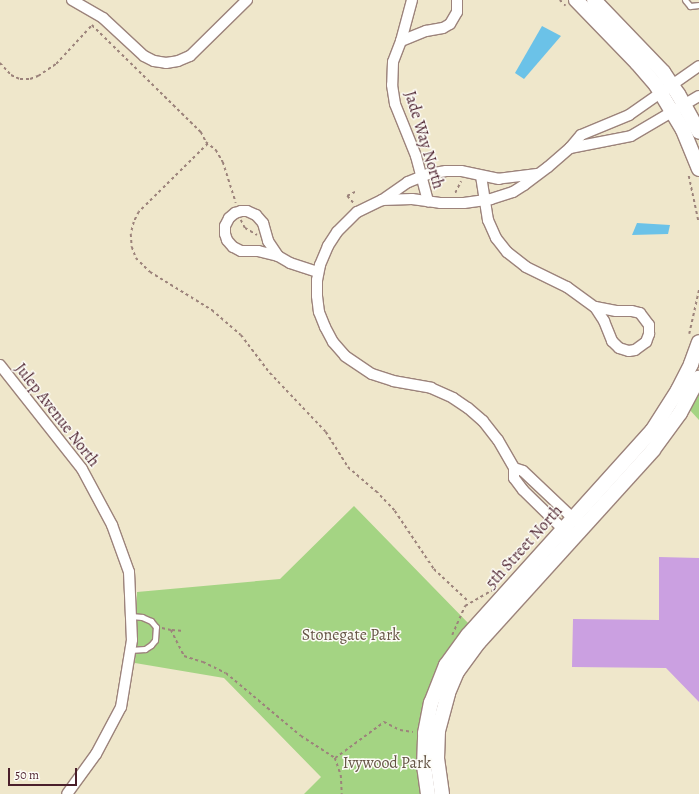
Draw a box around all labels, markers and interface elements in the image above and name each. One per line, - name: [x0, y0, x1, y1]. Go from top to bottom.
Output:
- street label: Jade Way North: [400, 89, 448, 191]
- street label: Julep Avenue North: [11, 359, 103, 471]
- street label: 5th Street North: [482, 501, 566, 593]
- park label: Stonegate Park: [302, 625, 400, 645]
- park label: Ivywood Park: [343, 753, 431, 773]
- scale bar: [10, 760, 79, 786]
- text: 50 m: [15, 767, 39, 783]

